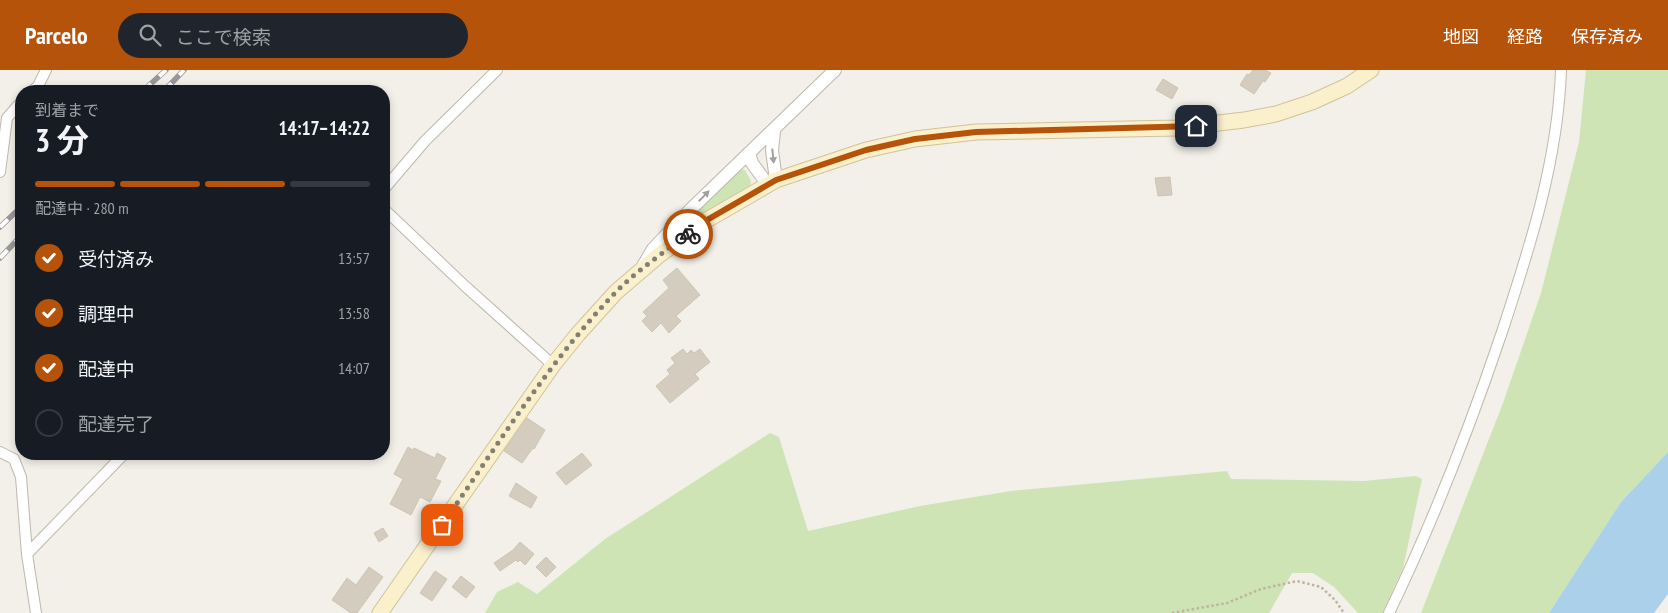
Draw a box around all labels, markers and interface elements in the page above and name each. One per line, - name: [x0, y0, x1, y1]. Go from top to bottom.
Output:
- search box: [118, 13, 468, 58]
- text: Parcelo: [25, 20, 88, 51]
- icon: search: [136, 21, 164, 49]
- text: ここで検索: [176, 25, 271, 49]
- text: 地図: [1443, 25, 1479, 48]
- text: 経路: [1507, 25, 1543, 48]
- text: 保存済み: [1571, 25, 1643, 48]
- text: 到着まで: [35, 100, 99, 120]
- pin: [1175, 105, 1217, 147]
- icon: home: [1182, 112, 1210, 140]
- text: 14:17–14:22: [278, 116, 370, 140]
- text: 3 分: [35, 119, 89, 161]
- one-way arrow: [769, 148, 777, 164]
- one-way arrow: [698, 190, 710, 202]
- text: 配達中 · 280 m: [35, 198, 129, 218]
- courier: [663, 209, 713, 259]
- icon: bike: [674, 220, 702, 248]
- icon: check: [35, 244, 63, 272]
- text: 受付済み: [78, 247, 154, 271]
- text: 13:57: [338, 248, 370, 268]
- icon: check: [35, 299, 63, 327]
- text: 調理中: [78, 302, 135, 326]
- text: 13:58: [338, 303, 370, 323]
- icon: check: [35, 354, 63, 382]
- text: 配達中: [78, 357, 135, 381]
- text: 14:07: [338, 358, 370, 378]
- text: 配達完了: [78, 412, 154, 436]
- pin: [421, 504, 463, 546]
- icon: bag: [428, 511, 456, 539]

